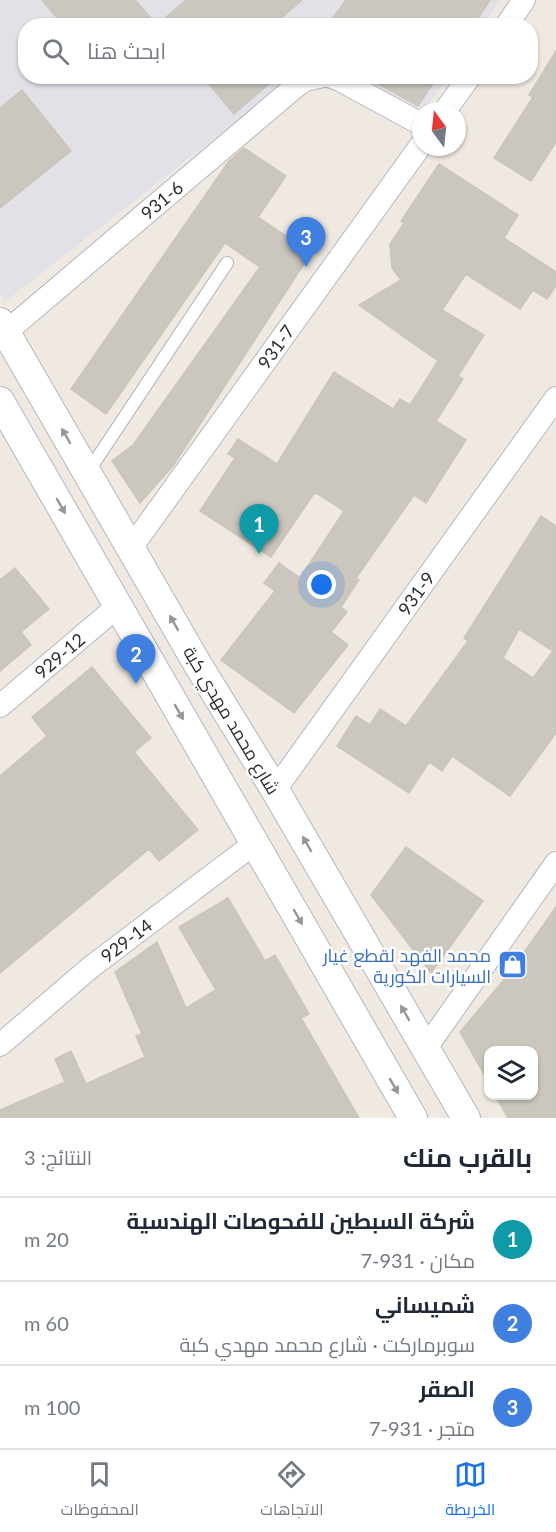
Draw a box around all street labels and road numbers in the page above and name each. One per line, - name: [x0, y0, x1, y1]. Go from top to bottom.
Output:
- street label: 931-6: [136, 176, 187, 224]
- street label: 931-7: [253, 321, 299, 373]
- street label: 931-9: [393, 567, 439, 619]
- street label: 929-12: [30, 628, 89, 683]
- street label: شارع محمد مهدي كبة: [176, 642, 285, 800]
- street label: 929-14: [96, 914, 156, 967]

